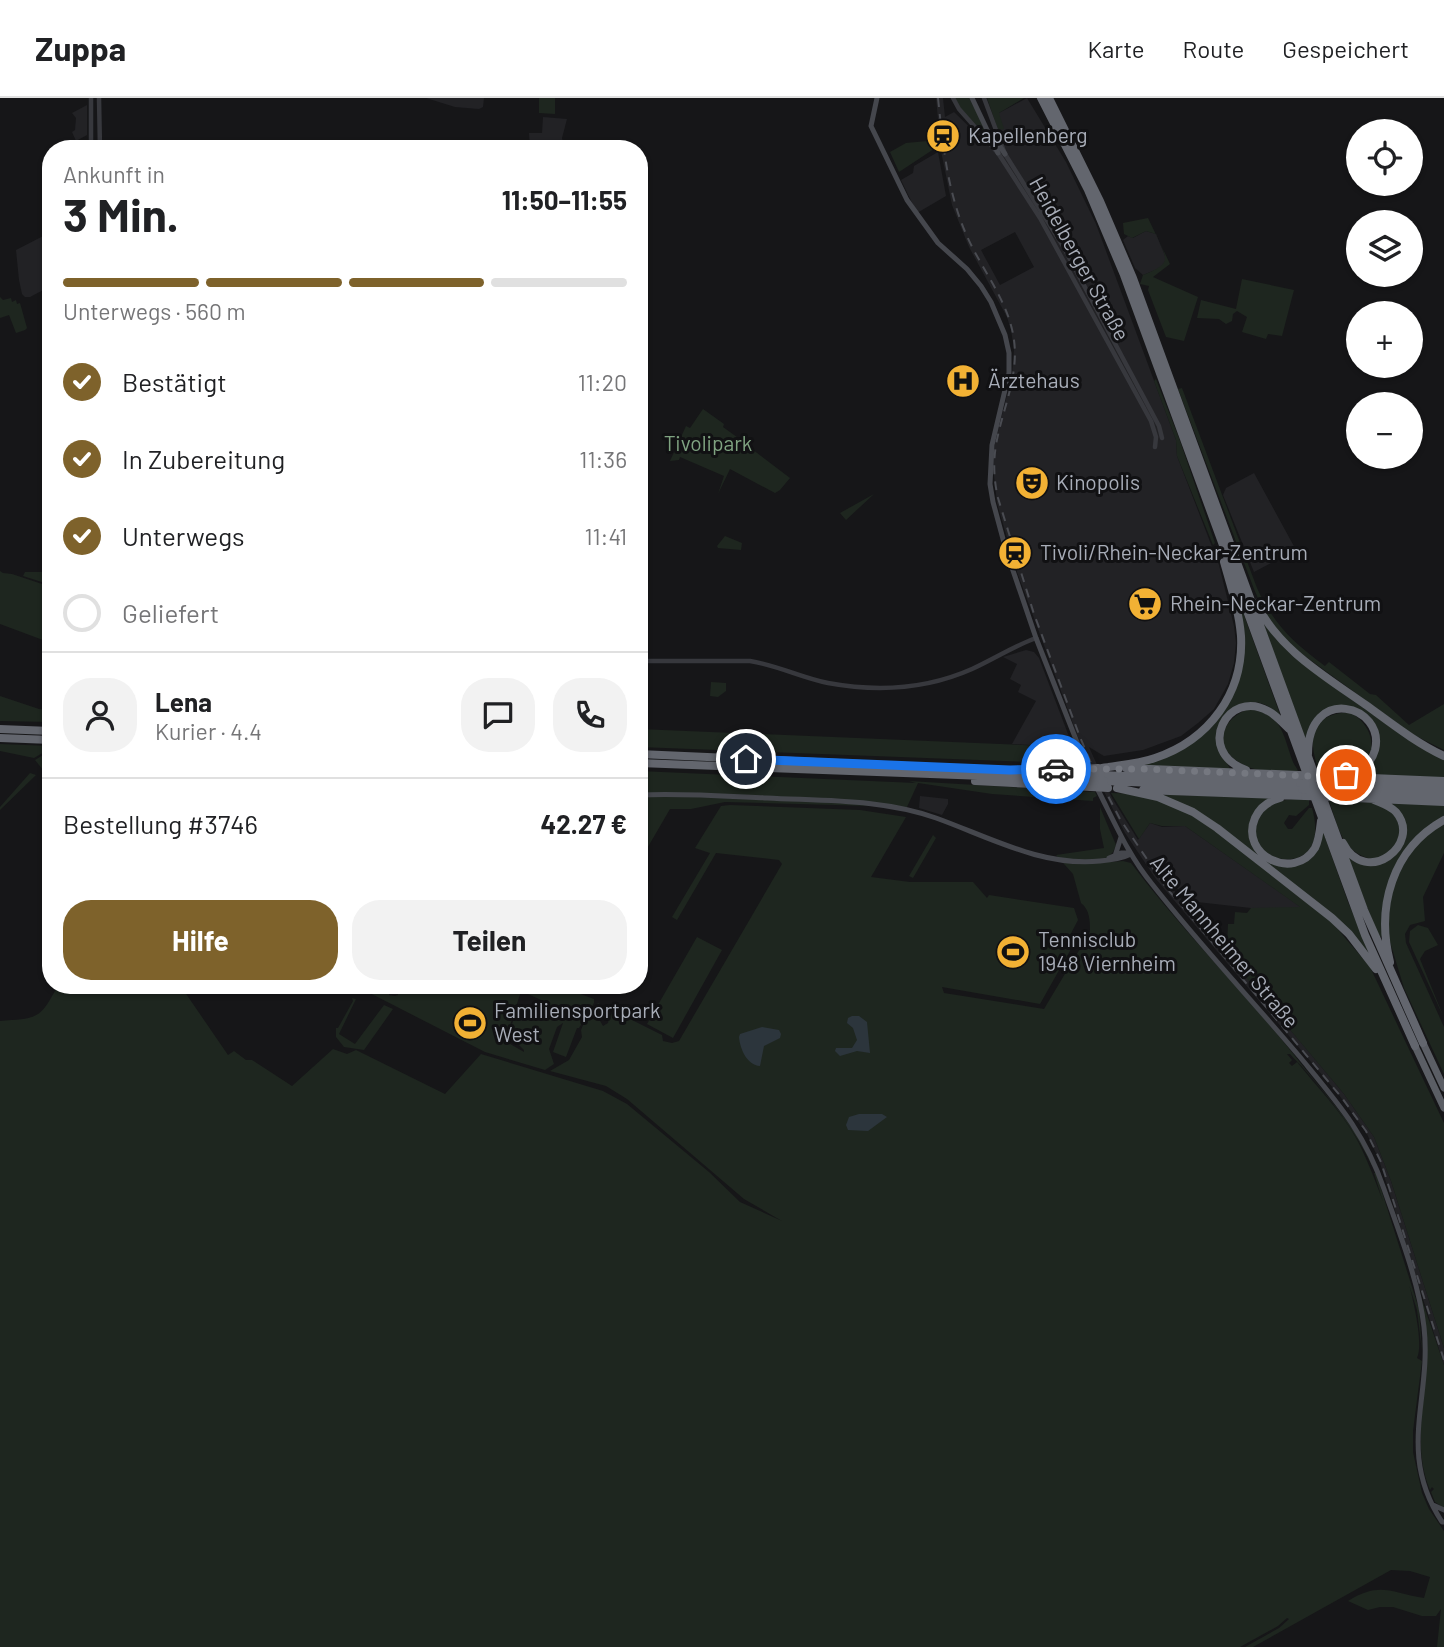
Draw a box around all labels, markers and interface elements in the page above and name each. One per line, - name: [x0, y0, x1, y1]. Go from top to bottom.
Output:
- text: Zuppa: [35, 28, 126, 68]
- text: Karte: [1087, 34, 1145, 63]
- text: Route: [1183, 34, 1244, 63]
- text: Gespeichert: [1282, 34, 1409, 63]
- station icon: Kapellenberg: [924, 117, 962, 155]
- map controls: [1346, 119, 1423, 469]
- button: locate: [1346, 119, 1423, 196]
- place label: Kapellenberg: [968, 122, 1088, 147]
- text: Ankunft in: [63, 160, 165, 188]
- street label: Heidelberger Straße: [1025, 172, 1136, 344]
- text: 11:50–11:55: [502, 184, 627, 215]
- text: 3 Min.: [63, 186, 179, 241]
- button: layers: [1346, 210, 1423, 287]
- text: Unterwegs · 560 m: [63, 297, 246, 325]
- button: +: [1346, 301, 1423, 378]
- hospital icon: Ärztehaus: [944, 362, 982, 400]
- icon: check: [63, 363, 101, 401]
- text: Bestätigt: [122, 366, 227, 397]
- place label: Ärztehaus: [988, 367, 1080, 392]
- text: 11:20: [578, 368, 627, 396]
- button: −: [1346, 392, 1423, 469]
- park label: Tivolipark: [664, 430, 752, 455]
- icon: check: [63, 440, 101, 478]
- text: In Zubereitung: [122, 443, 285, 474]
- text: 11:36: [579, 445, 627, 473]
- theatre icon: Kinopolis: [1013, 464, 1051, 502]
- place label: Kinopolis: [1056, 469, 1140, 494]
- icon: check: [63, 517, 101, 555]
- text: Unterwegs: [122, 520, 244, 551]
- text: 11:41: [584, 522, 627, 550]
- station icon: Tivoli/Rhein-Neckar-Zentrum: [996, 534, 1034, 572]
- place label: Tivoli/Rhein-Neckar-Zentrum: [1040, 539, 1308, 564]
- supermarket icon: Rhein-Neckar-Zentrum: [1126, 585, 1164, 623]
- place label: Rhein-Neckar-Zentrum: [1170, 590, 1381, 615]
- text: Geliefert: [122, 597, 219, 628]
- button: person: [63, 678, 137, 752]
- button: chat: [461, 678, 535, 752]
- button: phone: [553, 678, 627, 752]
- text: Lena: [155, 686, 212, 717]
- text: Kurier · 4.4: [155, 717, 262, 745]
- pin: [716, 729, 776, 789]
- courier: [1021, 734, 1091, 804]
- icon: home: [727, 740, 765, 778]
- pin: [1316, 745, 1376, 805]
- icon: car: [1037, 750, 1075, 788]
- icon: bag: [1327, 756, 1365, 794]
- text: Bestellung #3746: [63, 808, 258, 839]
- text: 42.27 €: [541, 808, 627, 839]
- street label: Alte Mannheimer Straße: [1146, 850, 1305, 1032]
- button: Hilfe: [63, 900, 338, 980]
- button: Teilen: [352, 900, 627, 980]
- place label: Tennisclub 1948 Viernheim: [1038, 926, 1176, 975]
- sports icon: Tennisclub 1948 Viernheim: [994, 933, 1032, 971]
- place label: Familiensportpark West: [494, 997, 660, 1046]
- sports icon: Familiensportpark West: [451, 1004, 489, 1042]

